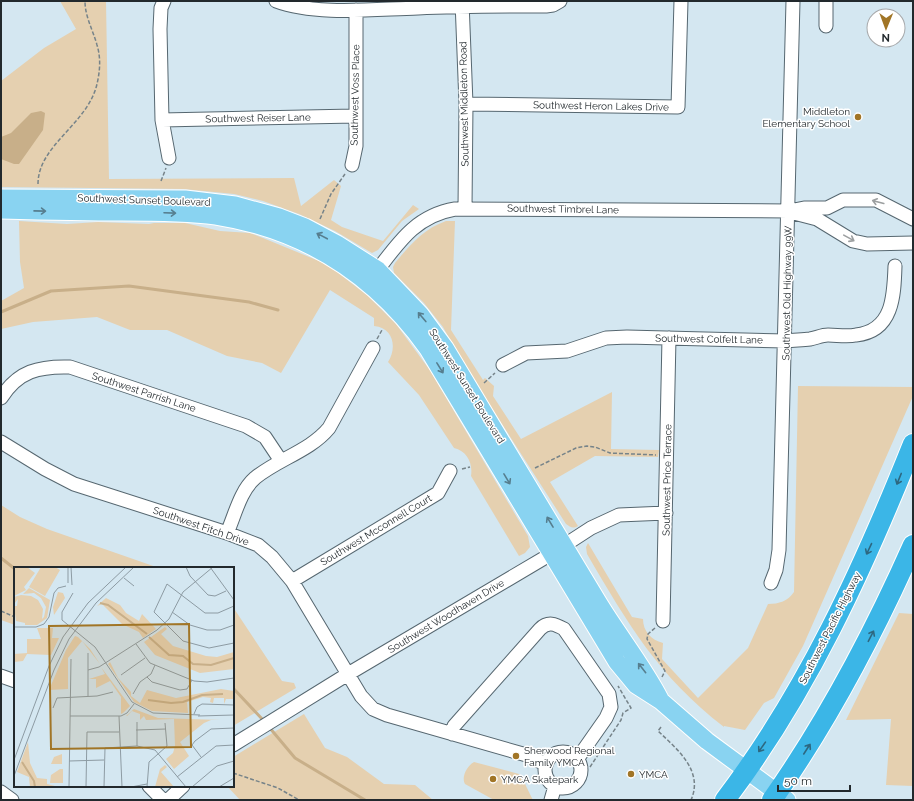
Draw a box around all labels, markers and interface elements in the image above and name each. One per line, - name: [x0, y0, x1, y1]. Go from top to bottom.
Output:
- north arrow: [866, 8, 906, 48]
- text: N: [882, 31, 890, 44]
- street label: Southwest Middleton Road: [457, 41, 471, 167]
- street label: Southwest Voss Place: [349, 44, 361, 146]
- street label: Southwest Heron Lakes Drive: [533, 99, 669, 113]
- place label: Middleton Elementary School: [762, 106, 850, 129]
- street label: Southwest Reiser Lane: [205, 112, 311, 124]
- marker: Middleton Elementary School: [853, 112, 863, 122]
- street label: Southwest Sunset Boulevard: [77, 192, 211, 208]
- one-way arrow: [872, 198, 885, 205]
- street label: Southwest Timbrel Lane: [507, 203, 619, 215]
- one-way arrow: [33, 207, 46, 215]
- one-way arrow: [163, 209, 176, 216]
- street label: Southwest Old Highway 99W: [780, 225, 794, 360]
- one-way arrow: [316, 232, 328, 239]
- one-way arrow: [843, 235, 855, 242]
- one-way arrow: [417, 312, 426, 323]
- street label: Southwest Sunset Boulevard: [427, 327, 507, 445]
- street label: Southwest Colfelt Lane: [655, 333, 763, 345]
- one-way arrow: [436, 362, 444, 374]
- street label: Southwest Parrish Lane: [91, 370, 197, 414]
- street label: Southwest Price Terrace: [661, 424, 673, 536]
- one-way arrow: [895, 472, 902, 484]
- one-way arrow: [503, 473, 511, 484]
- street label: Southwest Mcconnell Court: [318, 492, 434, 568]
- street label: Southwest Fitch Drive: [152, 504, 250, 548]
- one-way arrow: [546, 516, 554, 528]
- one-way arrow: [865, 543, 872, 555]
- inset map: [14, 567, 234, 787]
- street label: Southwest Pacific Highway: [797, 570, 863, 686]
- street label: Southwest Woodhaven Drive: [386, 577, 506, 655]
- one-way arrow: [867, 630, 875, 642]
- one-way arrow: [637, 662, 646, 673]
- one-way arrow: [758, 741, 766, 752]
- one-way arrow: [803, 744, 811, 755]
- place label: Sherwood Regional Family YMCA: [524, 745, 615, 768]
- marker: Sherwood Regional Family YMCA: [511, 751, 521, 761]
- scale bar: [778, 767, 850, 793]
- marker: YMCA: [626, 769, 636, 779]
- place label: YMCA: [639, 769, 668, 780]
- marker: YMCA Skatepark: [488, 774, 498, 784]
- place label: YMCA Skatepark: [501, 774, 579, 785]
- text: 50 m: [784, 774, 812, 788]

